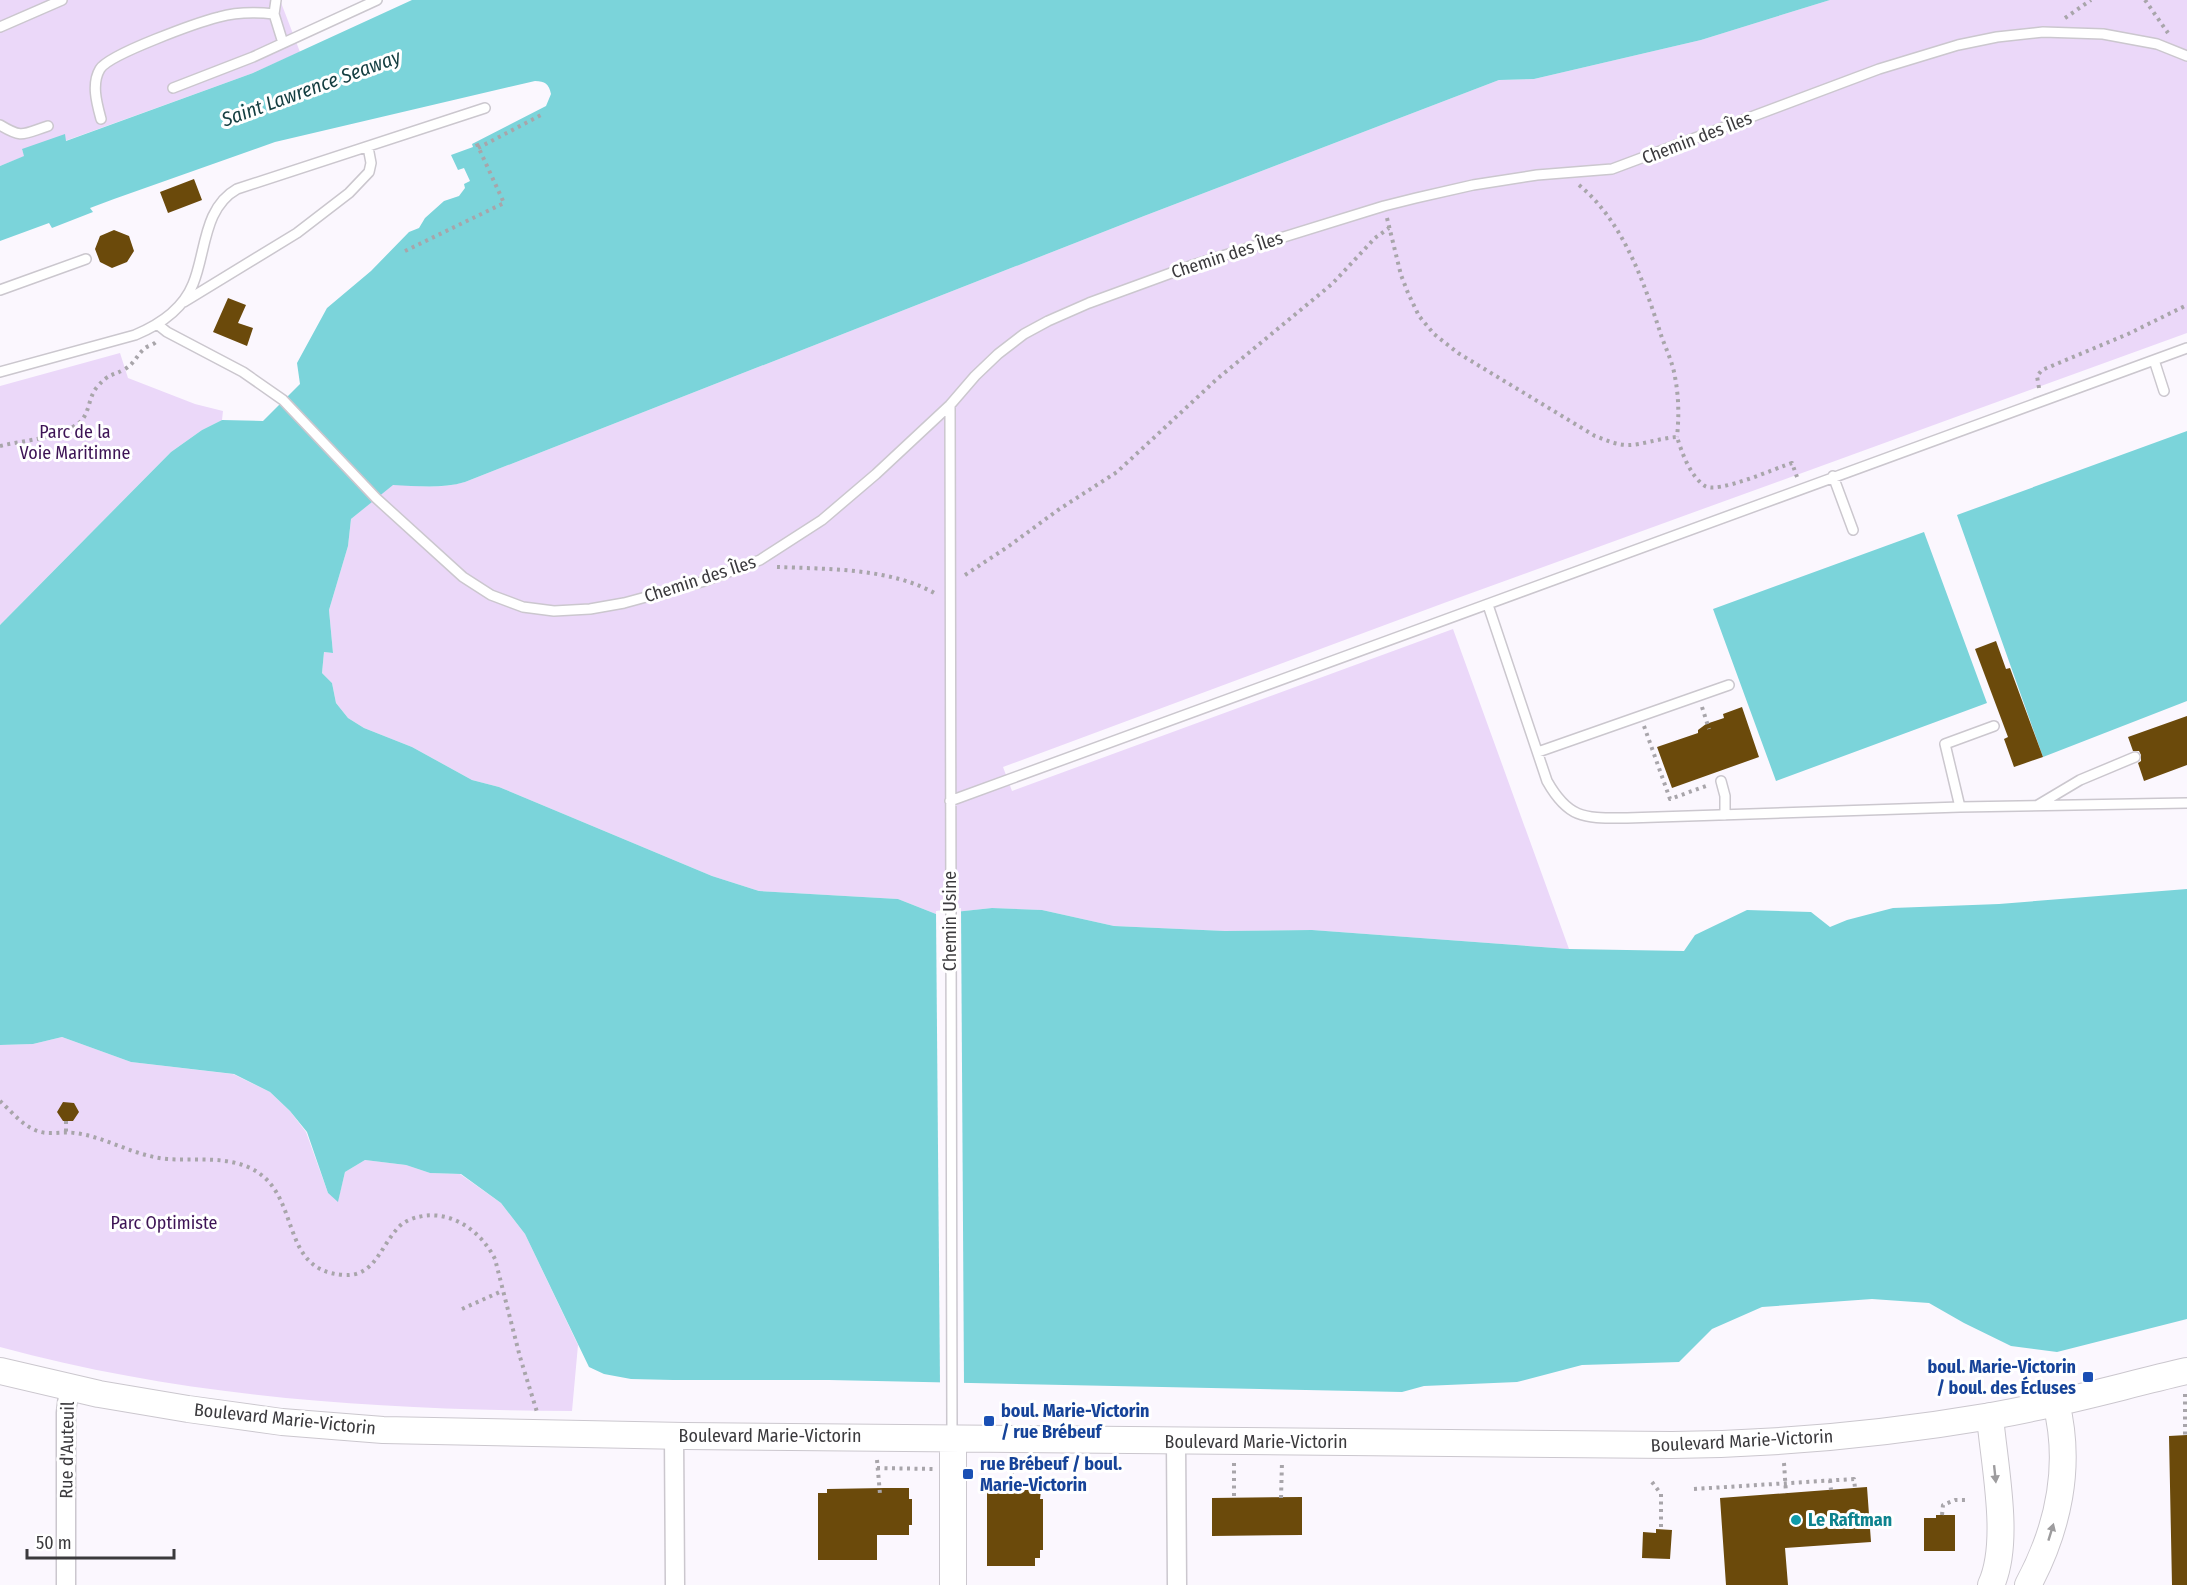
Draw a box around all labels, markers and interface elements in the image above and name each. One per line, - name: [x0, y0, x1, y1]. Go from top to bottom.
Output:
- water label: Saint Lawrence Seaway: [217, 44, 405, 132]
- street label: Chemin des Îles: [1639, 107, 1755, 169]
- street label: Chemin des Îles: [1169, 227, 1286, 283]
- park label: Parc de la Voie Maritimne: [20, 421, 131, 464]
- street label: Chemin des Îles: [642, 551, 759, 607]
- street label: Chemin Usine: [939, 871, 961, 971]
- park label: Parc Optimiste: [111, 1212, 218, 1234]
- place label: boul. Marie-Victorin / boul. des Écluses: [1927, 1356, 2076, 1399]
- marker: boul. Marie-Victorin / boul. des Écluses: [2081, 1370, 2095, 1384]
- street label: Boulevard Marie-Victorin: [193, 1399, 377, 1439]
- place label: boul. Marie-Victorin / rue Brébeuf: [1001, 1400, 1150, 1443]
- street label: Rue d'Auteuil: [55, 1401, 79, 1499]
- marker: boul. Marie-Victorin / rue Brébeuf: [982, 1414, 996, 1428]
- street label: Boulevard Marie-Victorin: [679, 1425, 861, 1447]
- street label: Boulevard Marie-Victorin: [1650, 1425, 1834, 1457]
- street label: Boulevard Marie-Victorin: [1165, 1431, 1347, 1453]
- place label: rue Brébeuf / boul. Marie-Victorin: [980, 1453, 1122, 1496]
- one-way arrow: [1990, 1465, 2000, 1484]
- marker: rue Brébeuf / boul. Marie-Victorin: [961, 1467, 975, 1481]
- place label: Le Raftman: [1808, 1509, 1892, 1531]
- marker: Le Raftman: [1789, 1513, 1803, 1527]
- scale bar: [27, 1522, 174, 1560]
- one-way arrow: [2047, 1522, 2056, 1540]
- text: 50 m: [36, 1532, 72, 1554]

